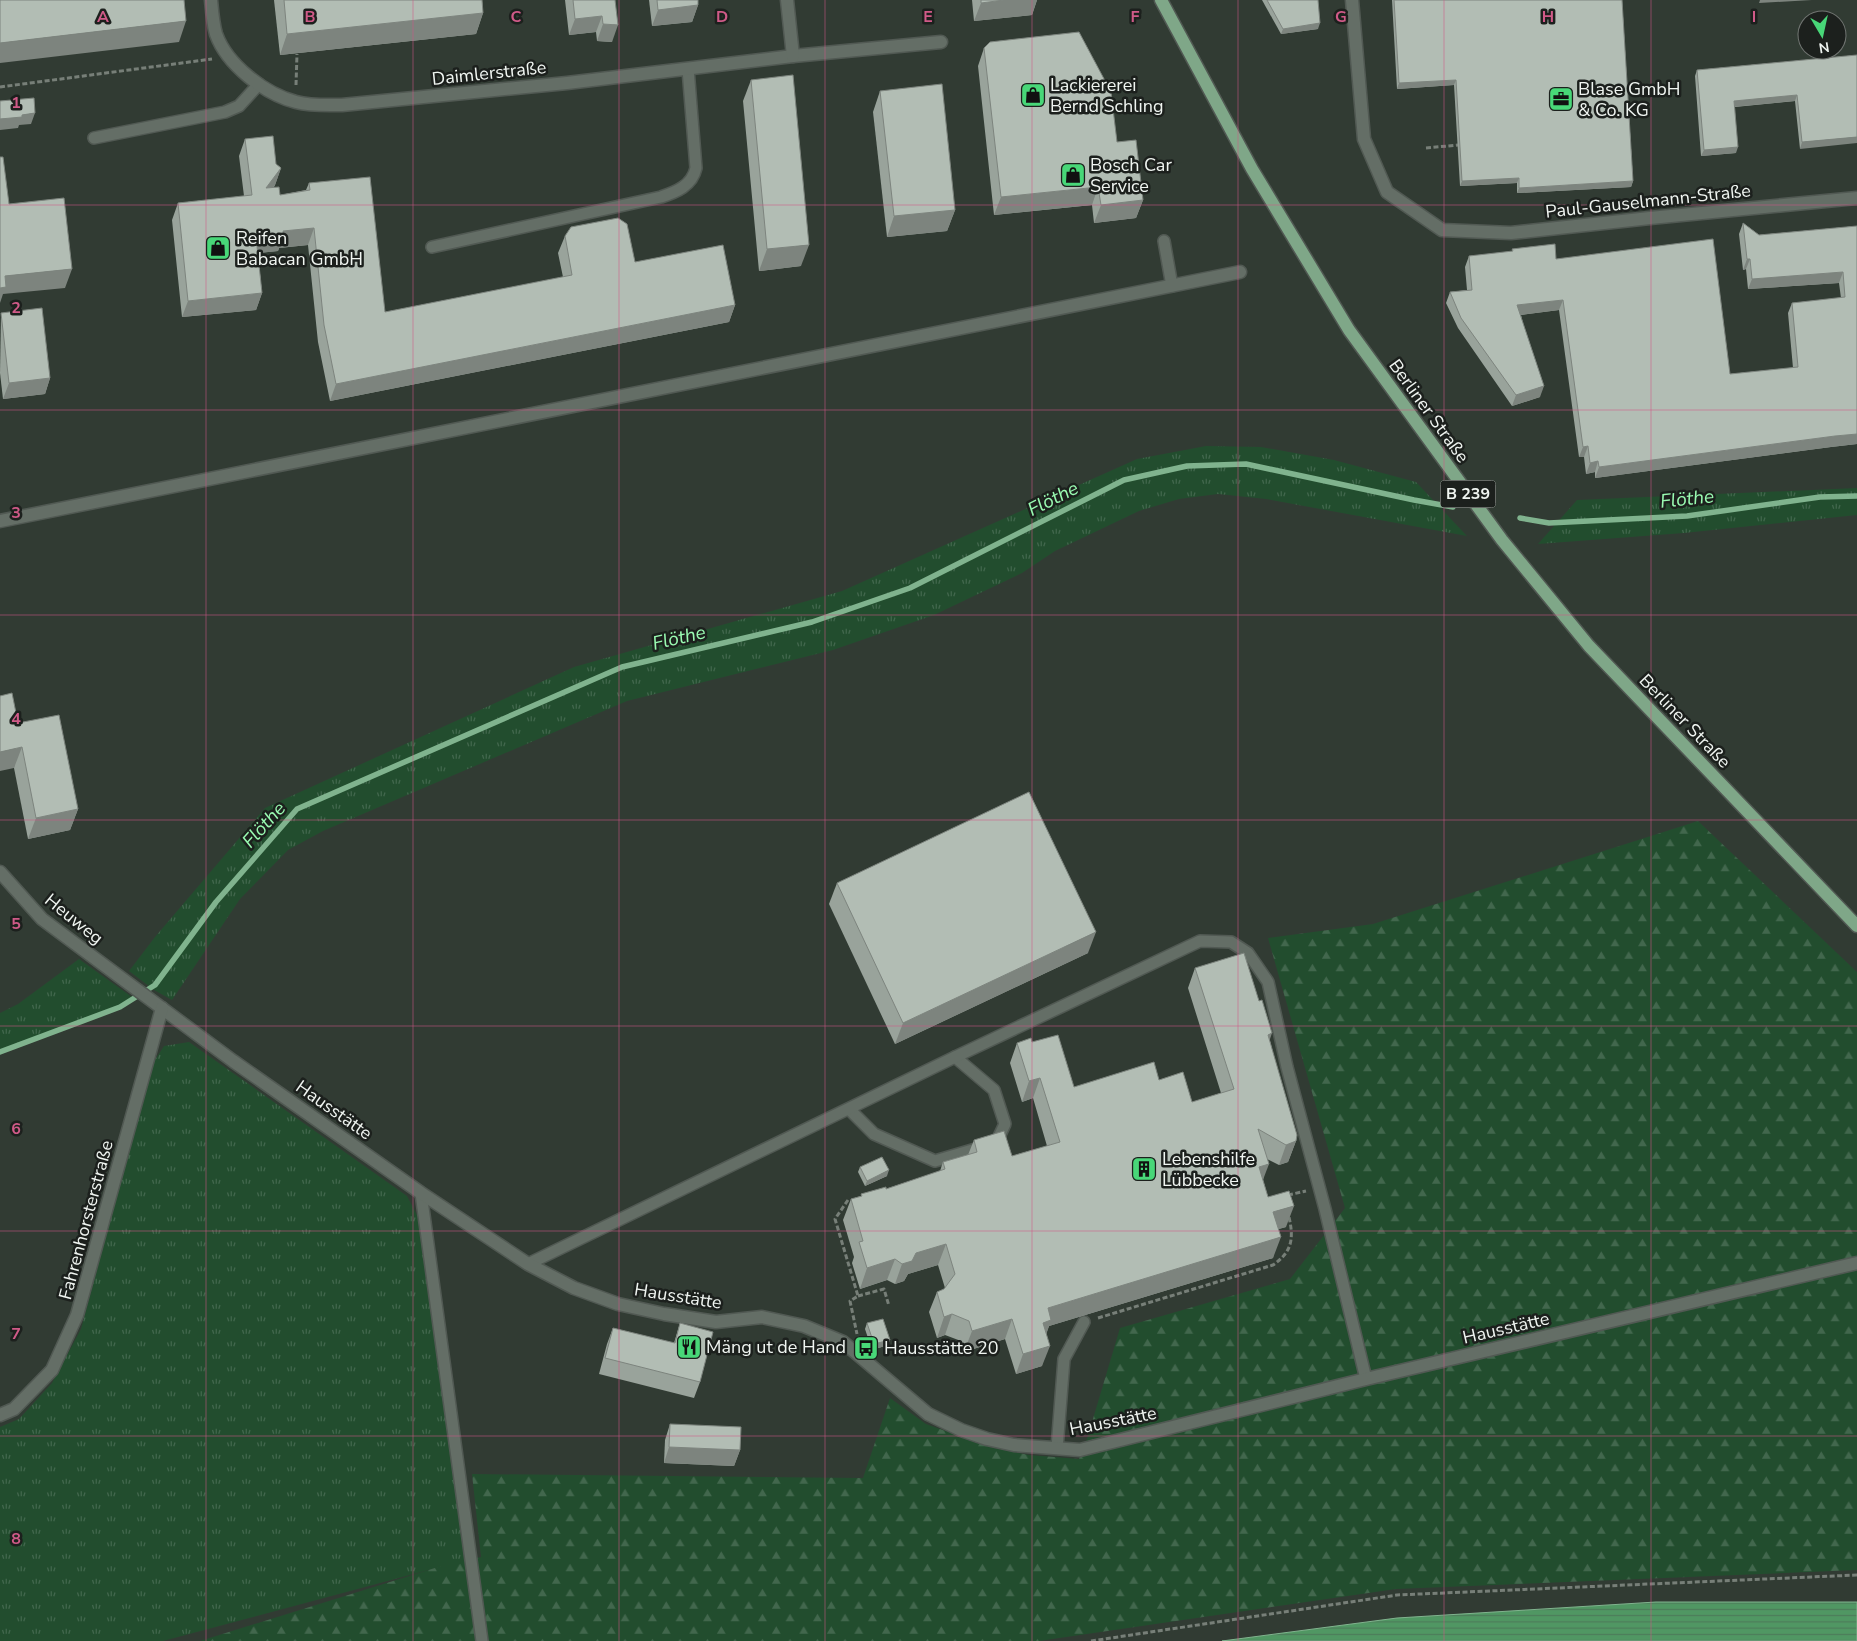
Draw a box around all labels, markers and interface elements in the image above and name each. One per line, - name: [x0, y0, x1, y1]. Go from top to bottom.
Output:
- text: A: [97, 6, 109, 28]
- text: B: [304, 6, 316, 28]
- text: C: [511, 6, 522, 28]
- text: D: [716, 6, 728, 28]
- text: E: [923, 6, 933, 28]
- text: F: [1131, 6, 1140, 28]
- text: G: [1335, 6, 1347, 28]
- text: H: [1542, 6, 1554, 28]
- text: I: [1752, 6, 1756, 28]
- north arrow: [1797, 10, 1847, 60]
- text: N: [1817, 37, 1831, 58]
- street label: Daimlerstraße: [431, 55, 547, 91]
- place label: Lackiererei Bernd Schling: [1050, 73, 1163, 118]
- place label: Blase GmbH & Co. KG: [1578, 77, 1681, 122]
- shop icon: Lackiererei Bernd Schling: [1020, 82, 1046, 108]
- office icon: Blase GmbH & Co. KG: [1548, 86, 1574, 112]
- text: 1: [11, 92, 21, 114]
- place label: Bosch Car Service: [1090, 153, 1172, 198]
- shop icon: Bosch Car Service: [1060, 162, 1086, 188]
- street label: Paul-Gauselmann-Straße: [1544, 178, 1752, 224]
- place label: Reifen Babacan GmbH: [236, 226, 363, 271]
- shop icon: Reifen Babacan GmbH: [205, 235, 231, 261]
- text: 2: [11, 297, 21, 319]
- street label: Berliner Straße: [1383, 354, 1475, 468]
- water label: Flöthe: [1023, 475, 1083, 523]
- road number: B 239: [1440, 480, 1496, 508]
- water label: Flöthe: [1659, 483, 1715, 515]
- text: 3: [11, 502, 21, 524]
- water label: Flöthe: [650, 619, 708, 657]
- street label: Berliner Straße: [1634, 669, 1736, 773]
- text: 4: [11, 708, 21, 730]
- water label: Flöthe: [236, 796, 292, 854]
- street label: Heuweg: [40, 888, 108, 950]
- text: 5: [11, 913, 21, 935]
- street label: Hausstätte: [291, 1075, 377, 1145]
- text: 6: [11, 1118, 21, 1140]
- street label: Fahrenhorsterstraße: [53, 1138, 119, 1302]
- place label: Lebenshilfe Lübbecke: [1162, 1147, 1255, 1192]
- building icon: Lebenshilfe Lübbecke: [1131, 1156, 1157, 1182]
- street label: Hausstätte: [633, 1277, 723, 1315]
- street label: Hausstätte: [1460, 1306, 1552, 1350]
- text: 7: [11, 1323, 21, 1345]
- restaurant icon: Mäng ut de Hand: [676, 1334, 702, 1360]
- place label: Mäng ut de Hand: [706, 1335, 846, 1359]
- bus stop icon: Hausstätte 20: [853, 1335, 879, 1361]
- place label: Hausstätte 20: [884, 1336, 998, 1360]
- street label: Hausstätte: [1067, 1401, 1159, 1441]
- text: 8: [11, 1528, 21, 1550]

